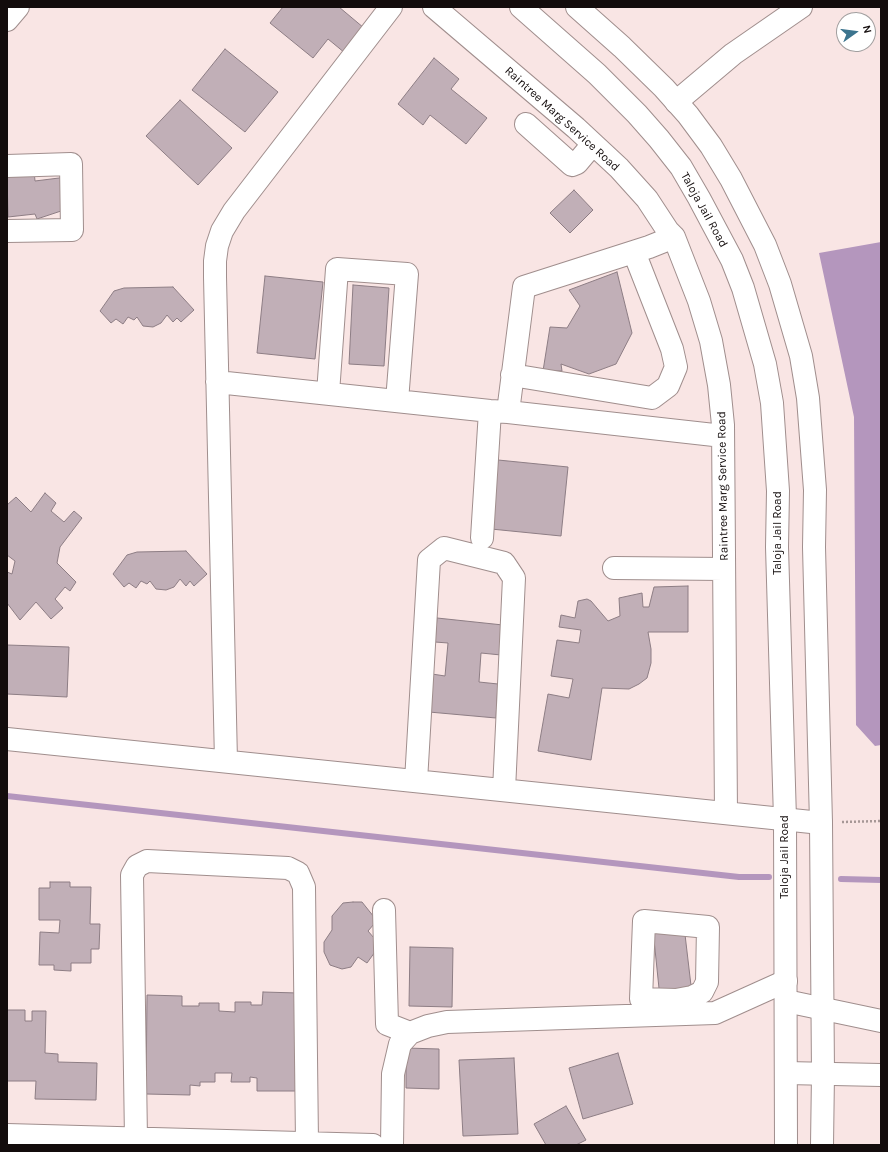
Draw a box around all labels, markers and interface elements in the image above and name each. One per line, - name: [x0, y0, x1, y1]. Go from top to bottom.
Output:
- north arrow: [836, 12, 876, 52]
- text: N: [860, 24, 874, 35]
- street label: Raintree Marg Service Road: [502, 64, 622, 174]
- street label: Taloja Jail Road: [677, 170, 731, 250]
- street label: Raintree Marg Service Road: [714, 411, 732, 561]
- street label: Taloja Jail Road: [771, 491, 785, 575]
- street label: Taloja Jail Road: [778, 815, 792, 899]

